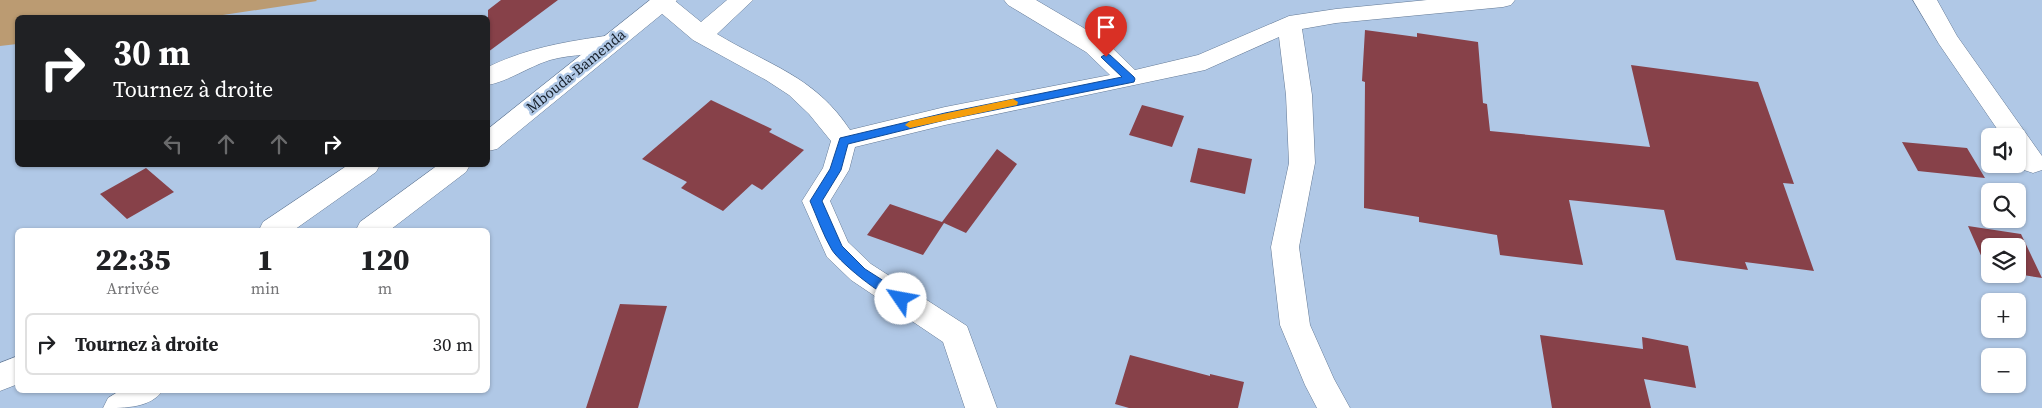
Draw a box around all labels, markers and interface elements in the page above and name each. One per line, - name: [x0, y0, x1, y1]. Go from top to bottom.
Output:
- pin: [1085, 6, 1127, 57]
- icon: arrive: [1092, 13, 1120, 41]
- street label: Mbouda-Bamenda: [521, 24, 630, 117]
- text: 30 m: [113, 29, 190, 77]
- icon: right: [30, 35, 95, 100]
- text: Tournez à droite: [113, 74, 273, 104]
- map controls: [1981, 128, 2026, 393]
- button: sound: [1981, 128, 2026, 173]
- icon: left: [159, 130, 187, 158]
- icon: ahead: [212, 130, 240, 158]
- icon: ahead: [265, 130, 293, 158]
- icon: right: [318, 130, 346, 158]
- button: search: [1981, 183, 2026, 228]
- button: layers: [1981, 238, 2026, 283]
- text: 22:35: [95, 239, 170, 280]
- text: 1: [257, 239, 274, 280]
- text: 120: [360, 239, 410, 280]
- position arrow: [874, 272, 926, 324]
- text: Arrivée: [107, 277, 159, 299]
- text: min: [251, 277, 280, 299]
- text: m: [378, 277, 392, 299]
- button: +: [1981, 293, 2026, 338]
- icon: right: [32, 330, 60, 358]
- text: Tournez à droite: [75, 331, 218, 357]
- text: 30 m: [432, 331, 473, 357]
- button: −: [1981, 348, 2026, 393]

